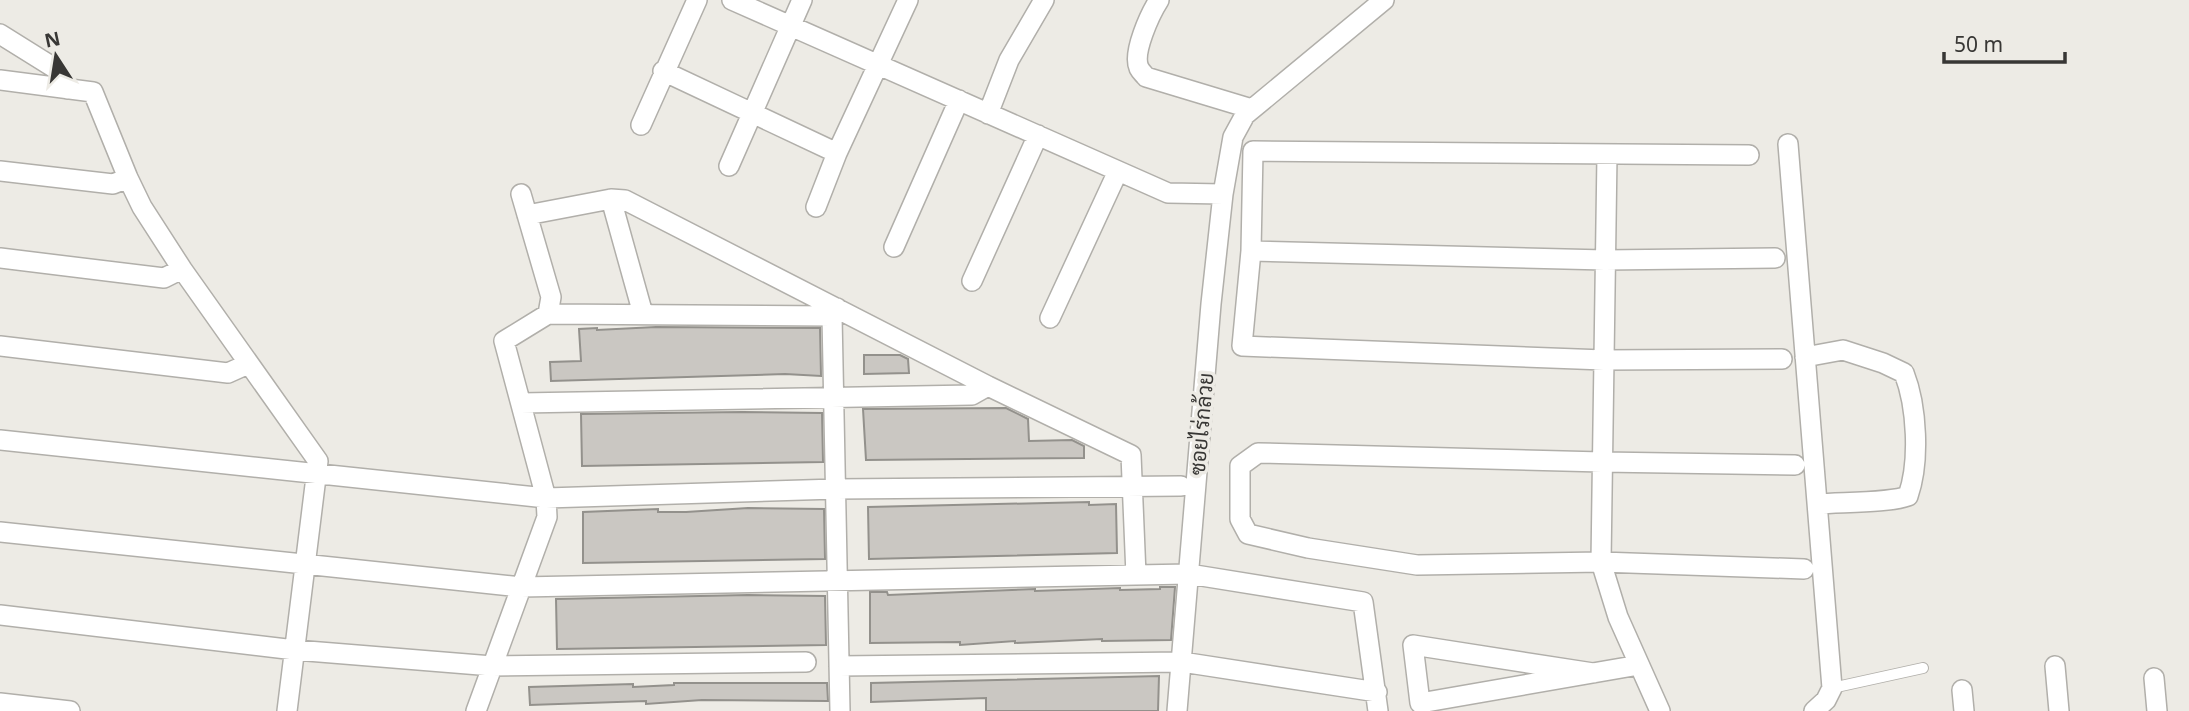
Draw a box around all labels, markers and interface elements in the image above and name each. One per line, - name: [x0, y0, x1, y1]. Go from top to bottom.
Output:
- north arrow: [21, 21, 91, 91]
- scale bar: [1944, 21, 2065, 65]
- text: N: [42, 25, 63, 54]
- text: 50 m: [1954, 30, 2003, 58]
- street label: ซอยไร่กล้วย: [1183, 372, 1219, 476]

